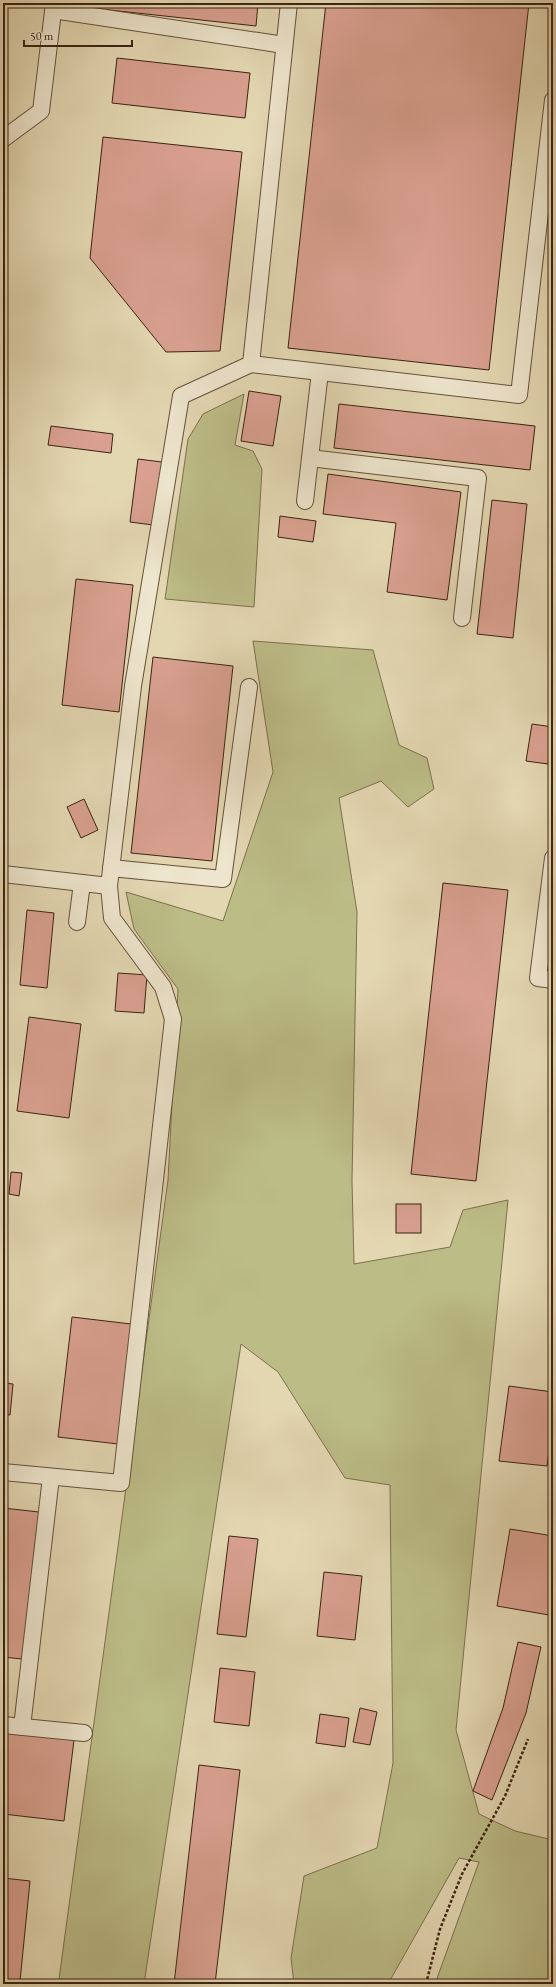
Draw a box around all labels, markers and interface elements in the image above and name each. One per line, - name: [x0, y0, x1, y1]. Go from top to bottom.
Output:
- scale bar: [24, 22, 132, 48]
- text: 50 m: [30, 28, 54, 44]

